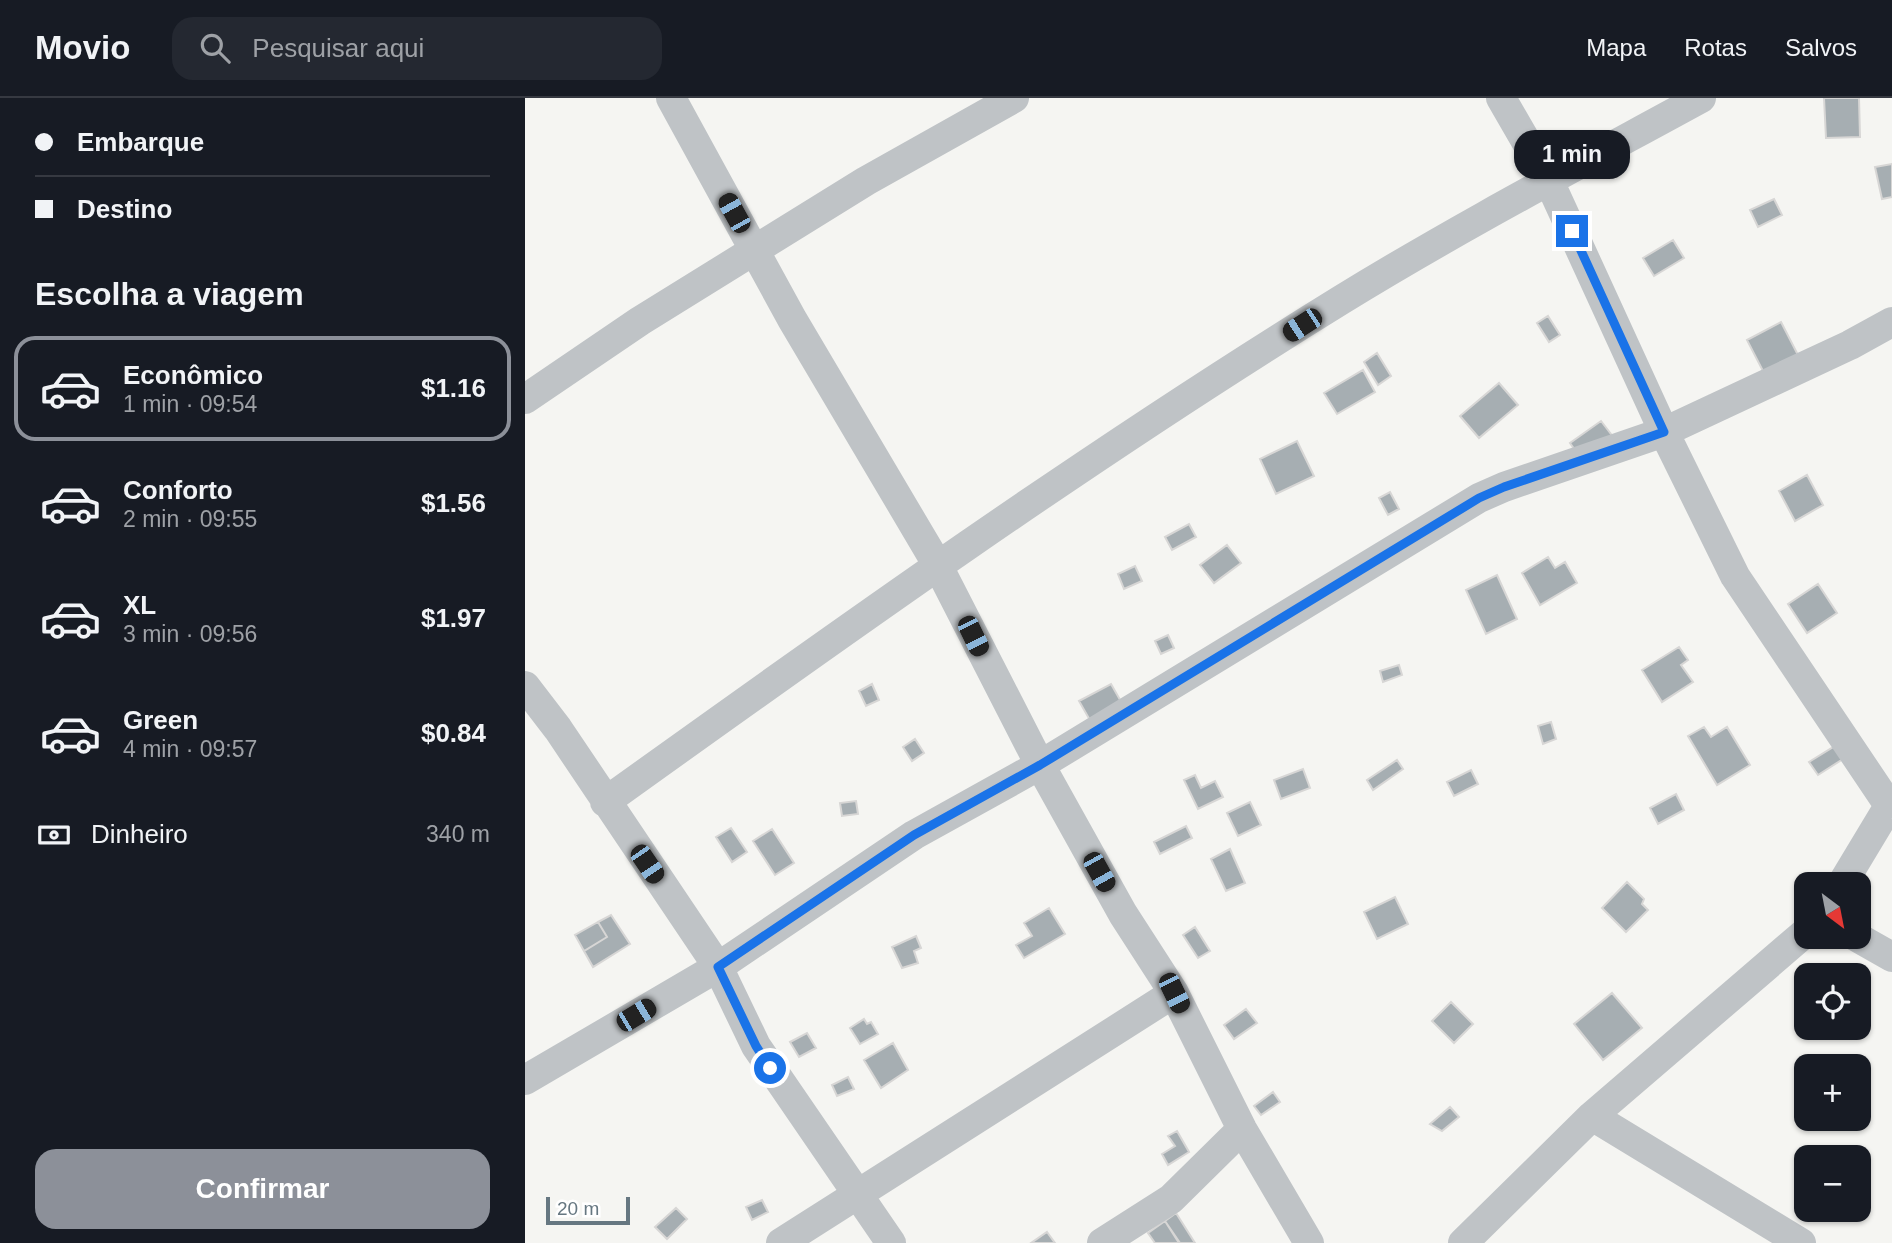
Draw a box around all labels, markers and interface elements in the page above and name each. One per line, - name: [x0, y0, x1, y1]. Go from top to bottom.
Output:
- search box: [172, 17, 662, 80]
- text: Movio: [35, 29, 130, 66]
- icon: search: [196, 29, 234, 67]
- text: Pesquisar aqui: [252, 33, 424, 63]
- text: Mapa: [1586, 34, 1646, 61]
- text: Rotas: [1684, 34, 1747, 61]
- text: Salvos: [1785, 34, 1857, 61]
- text: Embarque: [77, 127, 204, 157]
- callout: 1 min: [1514, 130, 1630, 178]
- text: 1 min: [1542, 141, 1602, 167]
- car: [715, 190, 754, 236]
- text: Destino: [77, 194, 172, 224]
- route end: [1556, 215, 1588, 247]
- text: Escolha a viagem: [35, 276, 304, 312]
- car: [1279, 305, 1326, 345]
- icon: car: [39, 357, 102, 420]
- text: Econômico: [123, 360, 263, 390]
- text: $1.16: [421, 373, 486, 403]
- text: 1 min · 09:54: [123, 391, 257, 417]
- icon: car: [39, 472, 102, 535]
- text: Conforto: [123, 475, 233, 505]
- text: $1.56: [421, 488, 486, 518]
- text: 2 min · 09:55: [123, 506, 257, 532]
- icon: car: [39, 587, 102, 650]
- text: XL: [123, 590, 156, 620]
- text: $1.97: [421, 603, 486, 633]
- car: [955, 613, 992, 659]
- text: 3 min · 09:56: [123, 621, 257, 647]
- icon: car: [39, 702, 102, 765]
- text: Green: [123, 705, 198, 735]
- text: $0.84: [421, 718, 486, 748]
- text: 4 min · 09:57: [123, 736, 257, 762]
- icon: cash: [35, 816, 73, 854]
- text: Dinheiro: [91, 819, 188, 849]
- text: 340 m: [426, 821, 490, 847]
- car: [627, 841, 668, 887]
- car: [1080, 849, 1119, 895]
- north arrow: [1794, 872, 1871, 948]
- map controls: [1794, 872, 1871, 1222]
- button: locate: [1794, 963, 1871, 1040]
- car: [1156, 970, 1193, 1016]
- car: [613, 995, 660, 1035]
- route start: [754, 1052, 786, 1084]
- button: +: [1794, 1054, 1871, 1131]
- button: −: [1794, 1145, 1871, 1222]
- button: Confirmar: [35, 1149, 490, 1229]
- scale bar: [546, 1194, 630, 1226]
- text: 20 m: [557, 1198, 599, 1219]

